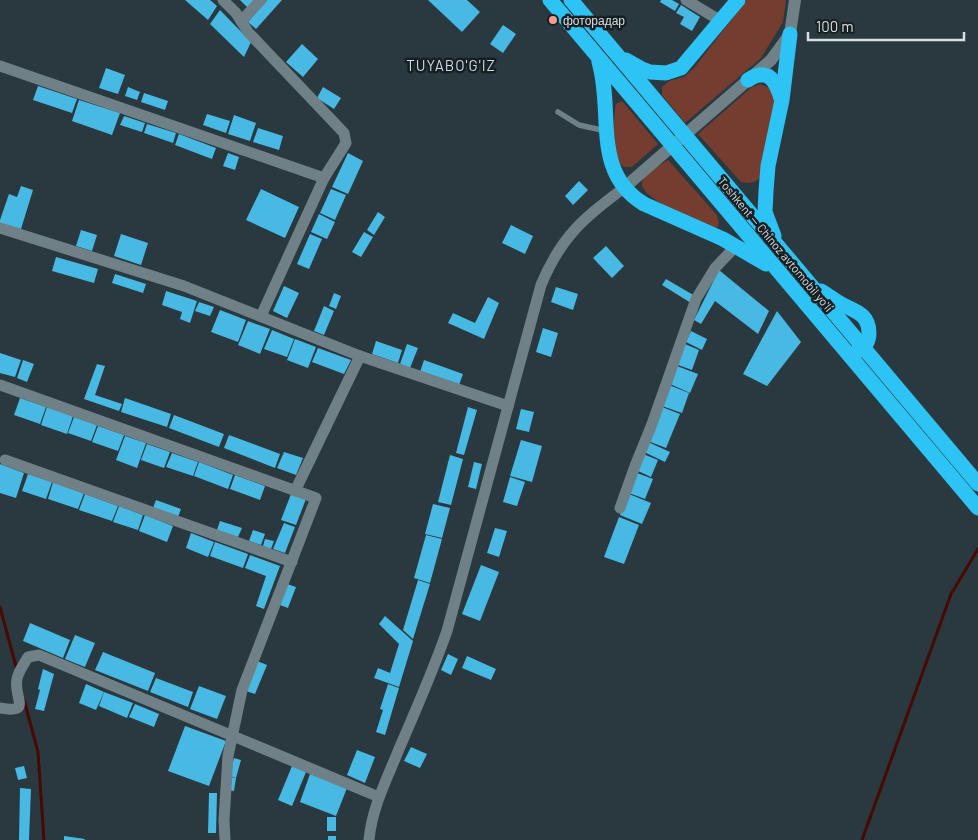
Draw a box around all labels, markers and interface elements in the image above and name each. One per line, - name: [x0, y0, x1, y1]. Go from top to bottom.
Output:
- scale bar: [808, 10, 964, 42]
- place label: фоторадар: [563, 13, 625, 28]
- marker: фоторадар: [547, 14, 559, 26]
- text: 100 m: [816, 17, 854, 35]
- district label: TUYABO'G'IZ: [406, 56, 496, 74]
- street label: Toshkent — Chinoz avtomobil yoʻli: [716, 174, 836, 314]

